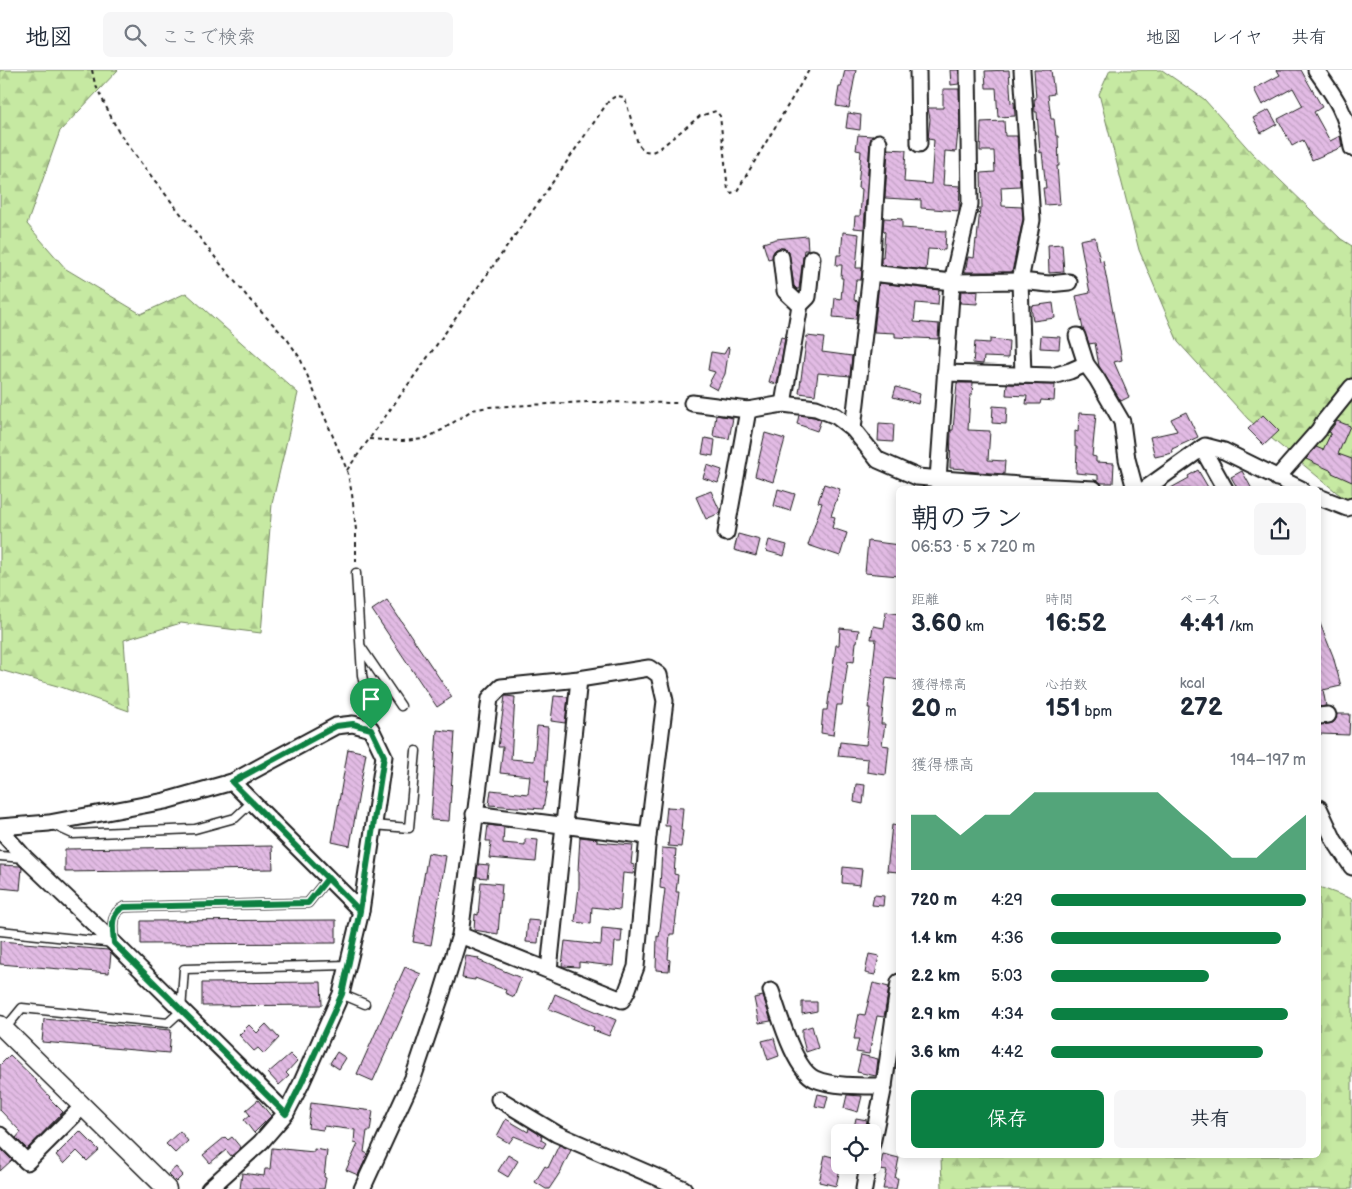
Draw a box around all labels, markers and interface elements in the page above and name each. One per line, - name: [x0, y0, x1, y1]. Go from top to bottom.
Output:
- search box: [103, 12, 453, 57]
- icon: search: [121, 21, 149, 49]
- text: 地図: [25, 23, 73, 52]
- text: ここで検索: [161, 26, 256, 49]
- text: 地図: [1146, 27, 1182, 48]
- text: レイヤ: [1210, 27, 1263, 48]
- text: 共有: [1291, 27, 1327, 48]
- text: 朝のラン: [911, 502, 1023, 535]
- button: share: [1254, 503, 1306, 555]
- text: 06:53 · 5 × 720 m: [911, 538, 1035, 557]
- text: 距離: [911, 591, 939, 608]
- text: 時間: [1045, 591, 1073, 608]
- text: ペース: [1180, 591, 1221, 608]
- text: 3.60: [911, 608, 962, 639]
- text: 16:52: [1045, 608, 1106, 639]
- text: 4:41: [1180, 608, 1225, 639]
- text: km: [962, 618, 984, 635]
- text: /km: [1225, 618, 1254, 635]
- text: kcal: [1180, 675, 1205, 692]
- text: 獲得標高: [911, 676, 967, 693]
- text: 心拍数: [1045, 676, 1087, 693]
- pin: [350, 678, 392, 729]
- icon: arrive: [357, 685, 385, 713]
- text: 272: [1180, 692, 1223, 723]
- text: 20: [911, 693, 941, 724]
- text: 151: [1045, 693, 1081, 724]
- text: m: [941, 703, 956, 720]
- text: bpm: [1081, 703, 1112, 720]
- text: 194–197 m: [1230, 751, 1306, 770]
- text: 獲得標高: [911, 756, 975, 775]
- text: 720 m: [911, 891, 957, 910]
- text: 4:29: [991, 891, 1023, 910]
- text: 1.4 km: [911, 929, 957, 948]
- text: 4:36: [991, 929, 1024, 948]
- text: 2.2 km: [911, 967, 960, 986]
- text: 5:03: [991, 967, 1023, 986]
- text: 2.9 km: [911, 1005, 960, 1024]
- text: 4:34: [991, 1005, 1024, 1024]
- text: 3.6 km: [911, 1043, 960, 1062]
- text: 4:42: [991, 1043, 1023, 1062]
- button: 保存: [911, 1090, 1104, 1148]
- button: 共有: [1114, 1090, 1306, 1148]
- map controls: [831, 1124, 881, 1174]
- button: locate: [831, 1124, 881, 1174]

